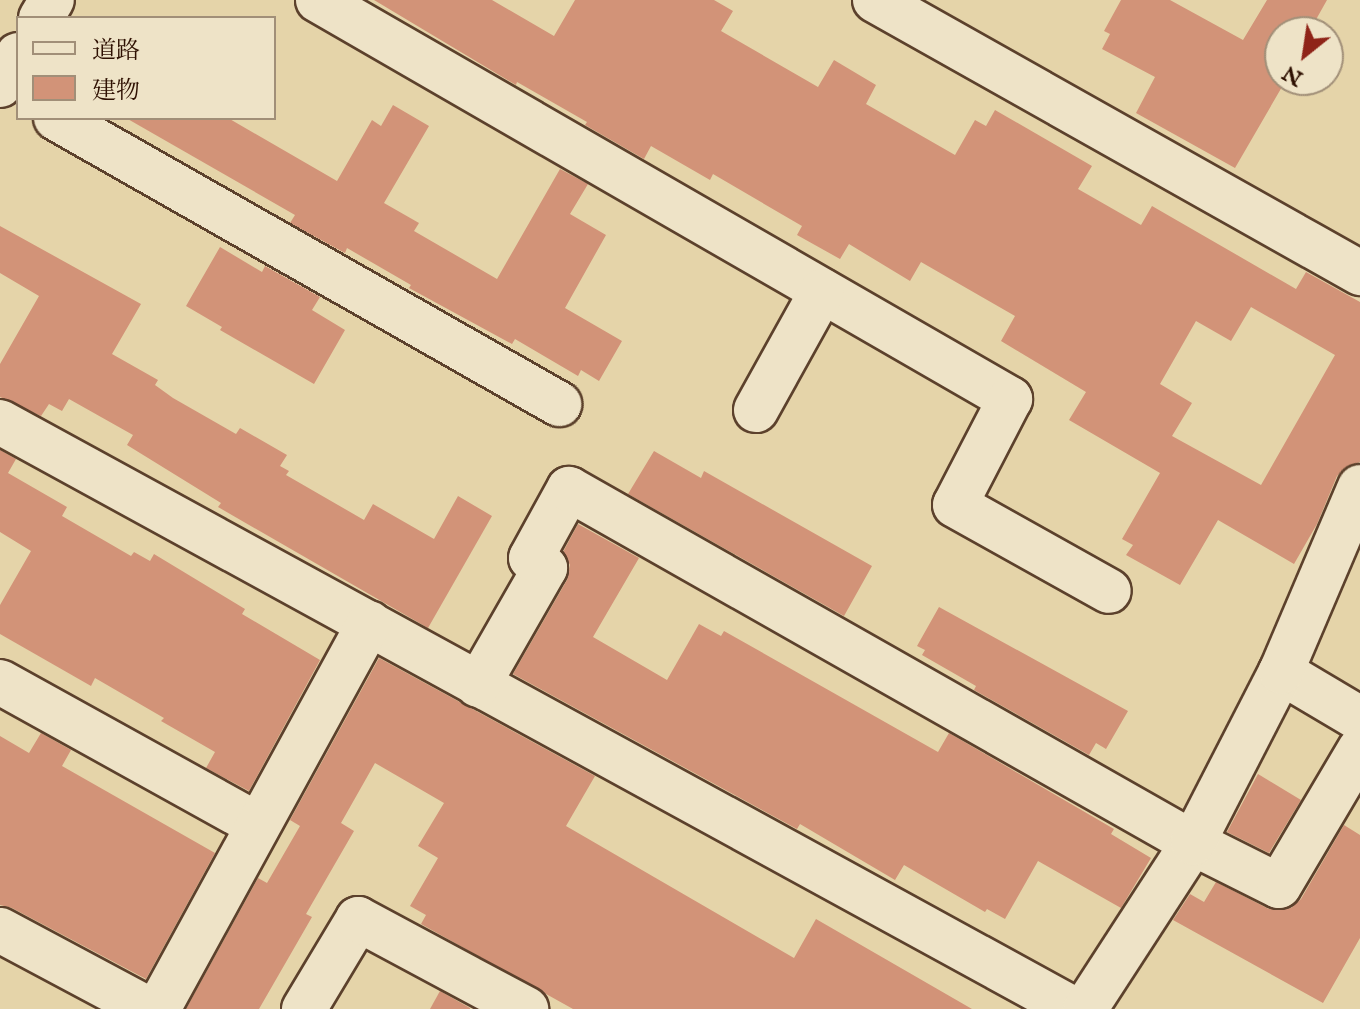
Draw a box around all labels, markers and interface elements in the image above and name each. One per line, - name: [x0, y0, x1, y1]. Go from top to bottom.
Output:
- legend: [16, 16, 276, 120]
- north arrow: [1264, 16, 1344, 96]
- text: 道路: [92, 36, 140, 67]
- text: N: [1278, 58, 1308, 92]
- text: 建物: [92, 76, 140, 107]

